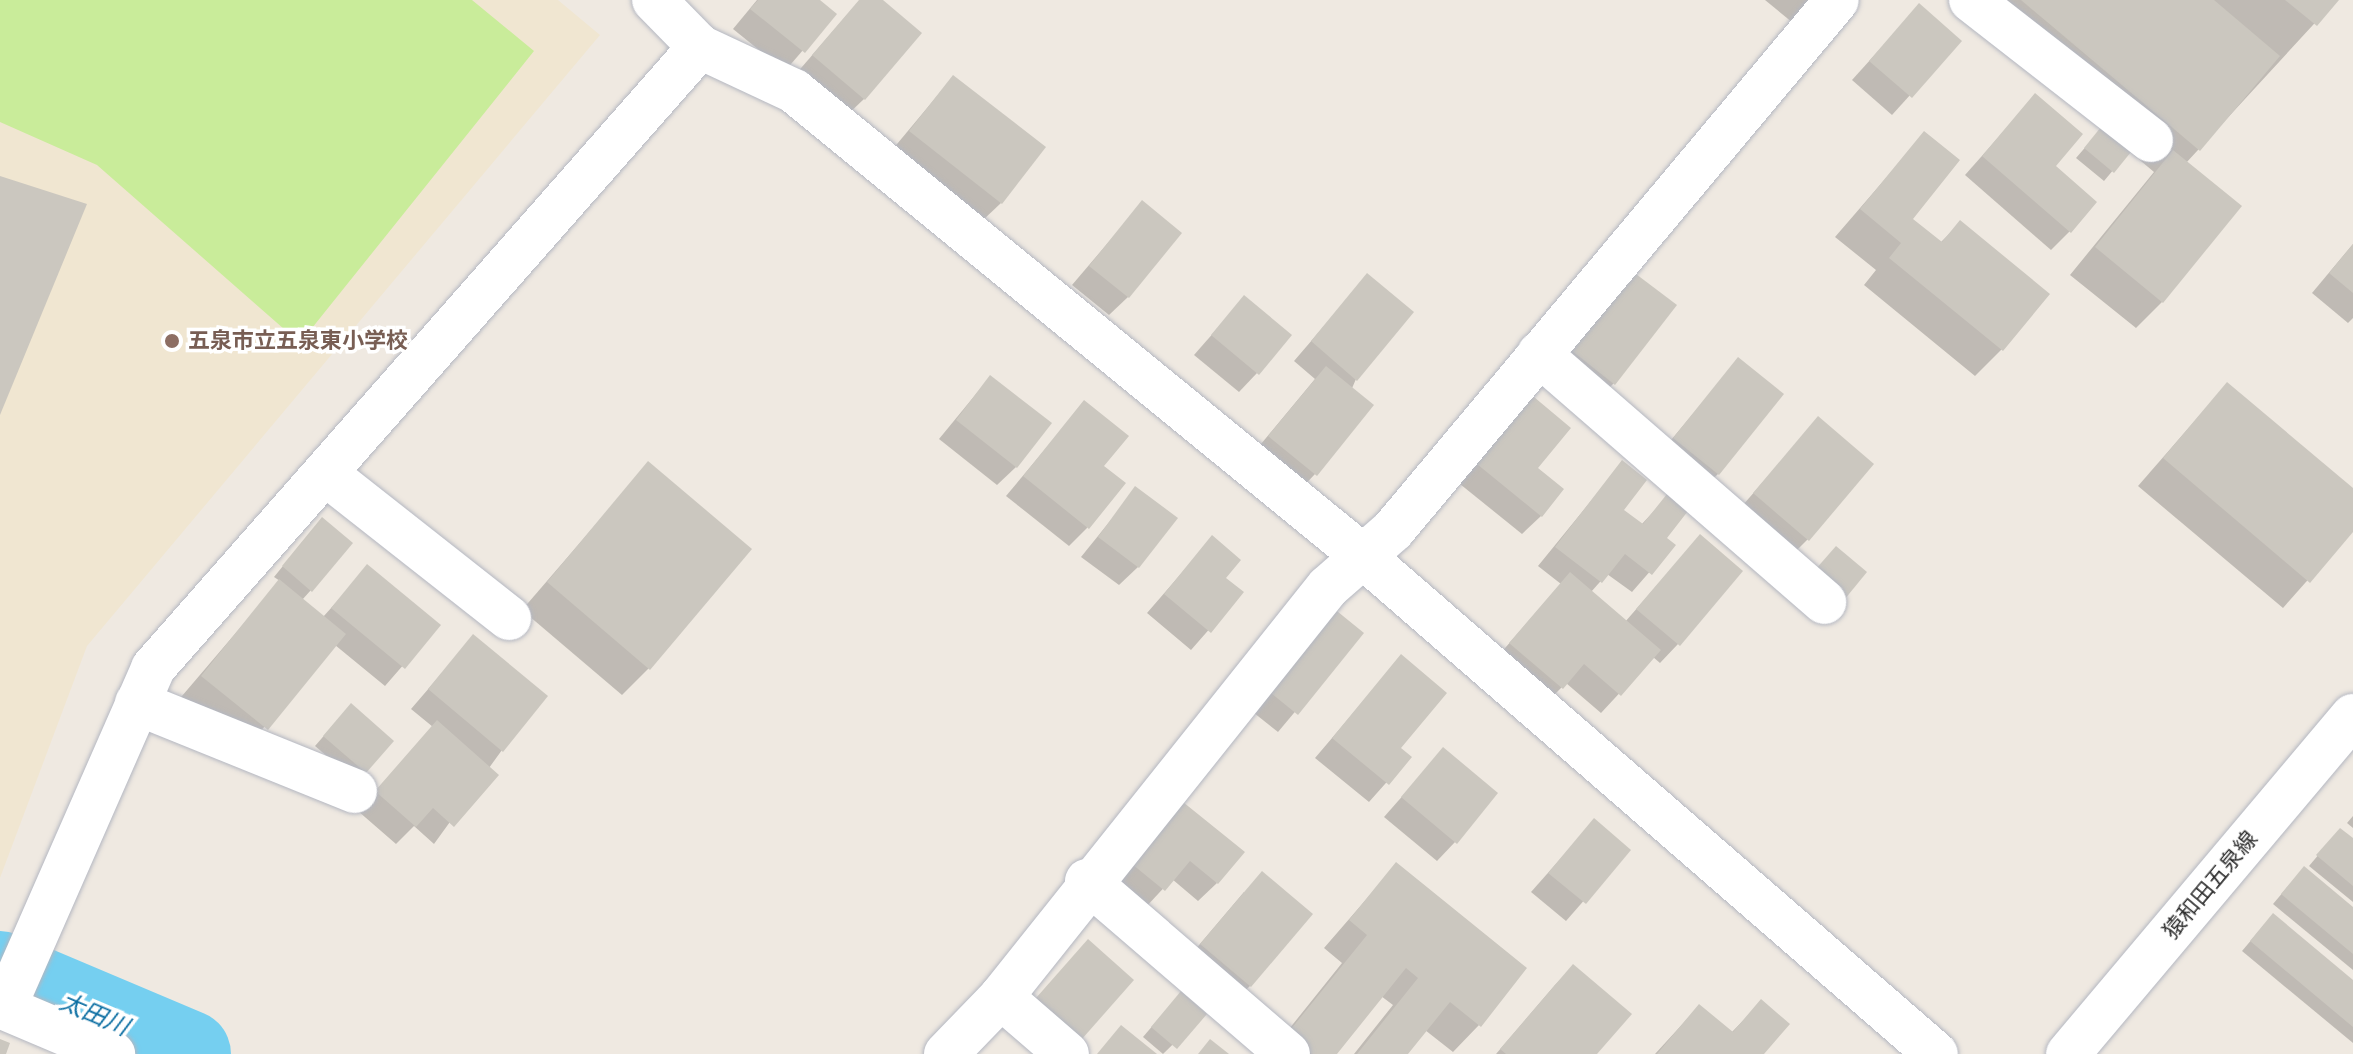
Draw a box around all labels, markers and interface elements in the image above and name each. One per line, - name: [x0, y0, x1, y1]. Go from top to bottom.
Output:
- place label: 五泉市立五泉東小学校: [188, 328, 408, 354]
- marker: 五泉市立五泉東小学校: [163, 332, 181, 350]
- street label: 猿和田五泉線: [2157, 826, 2263, 944]
- water label: 太田川: [55, 988, 133, 1042]

